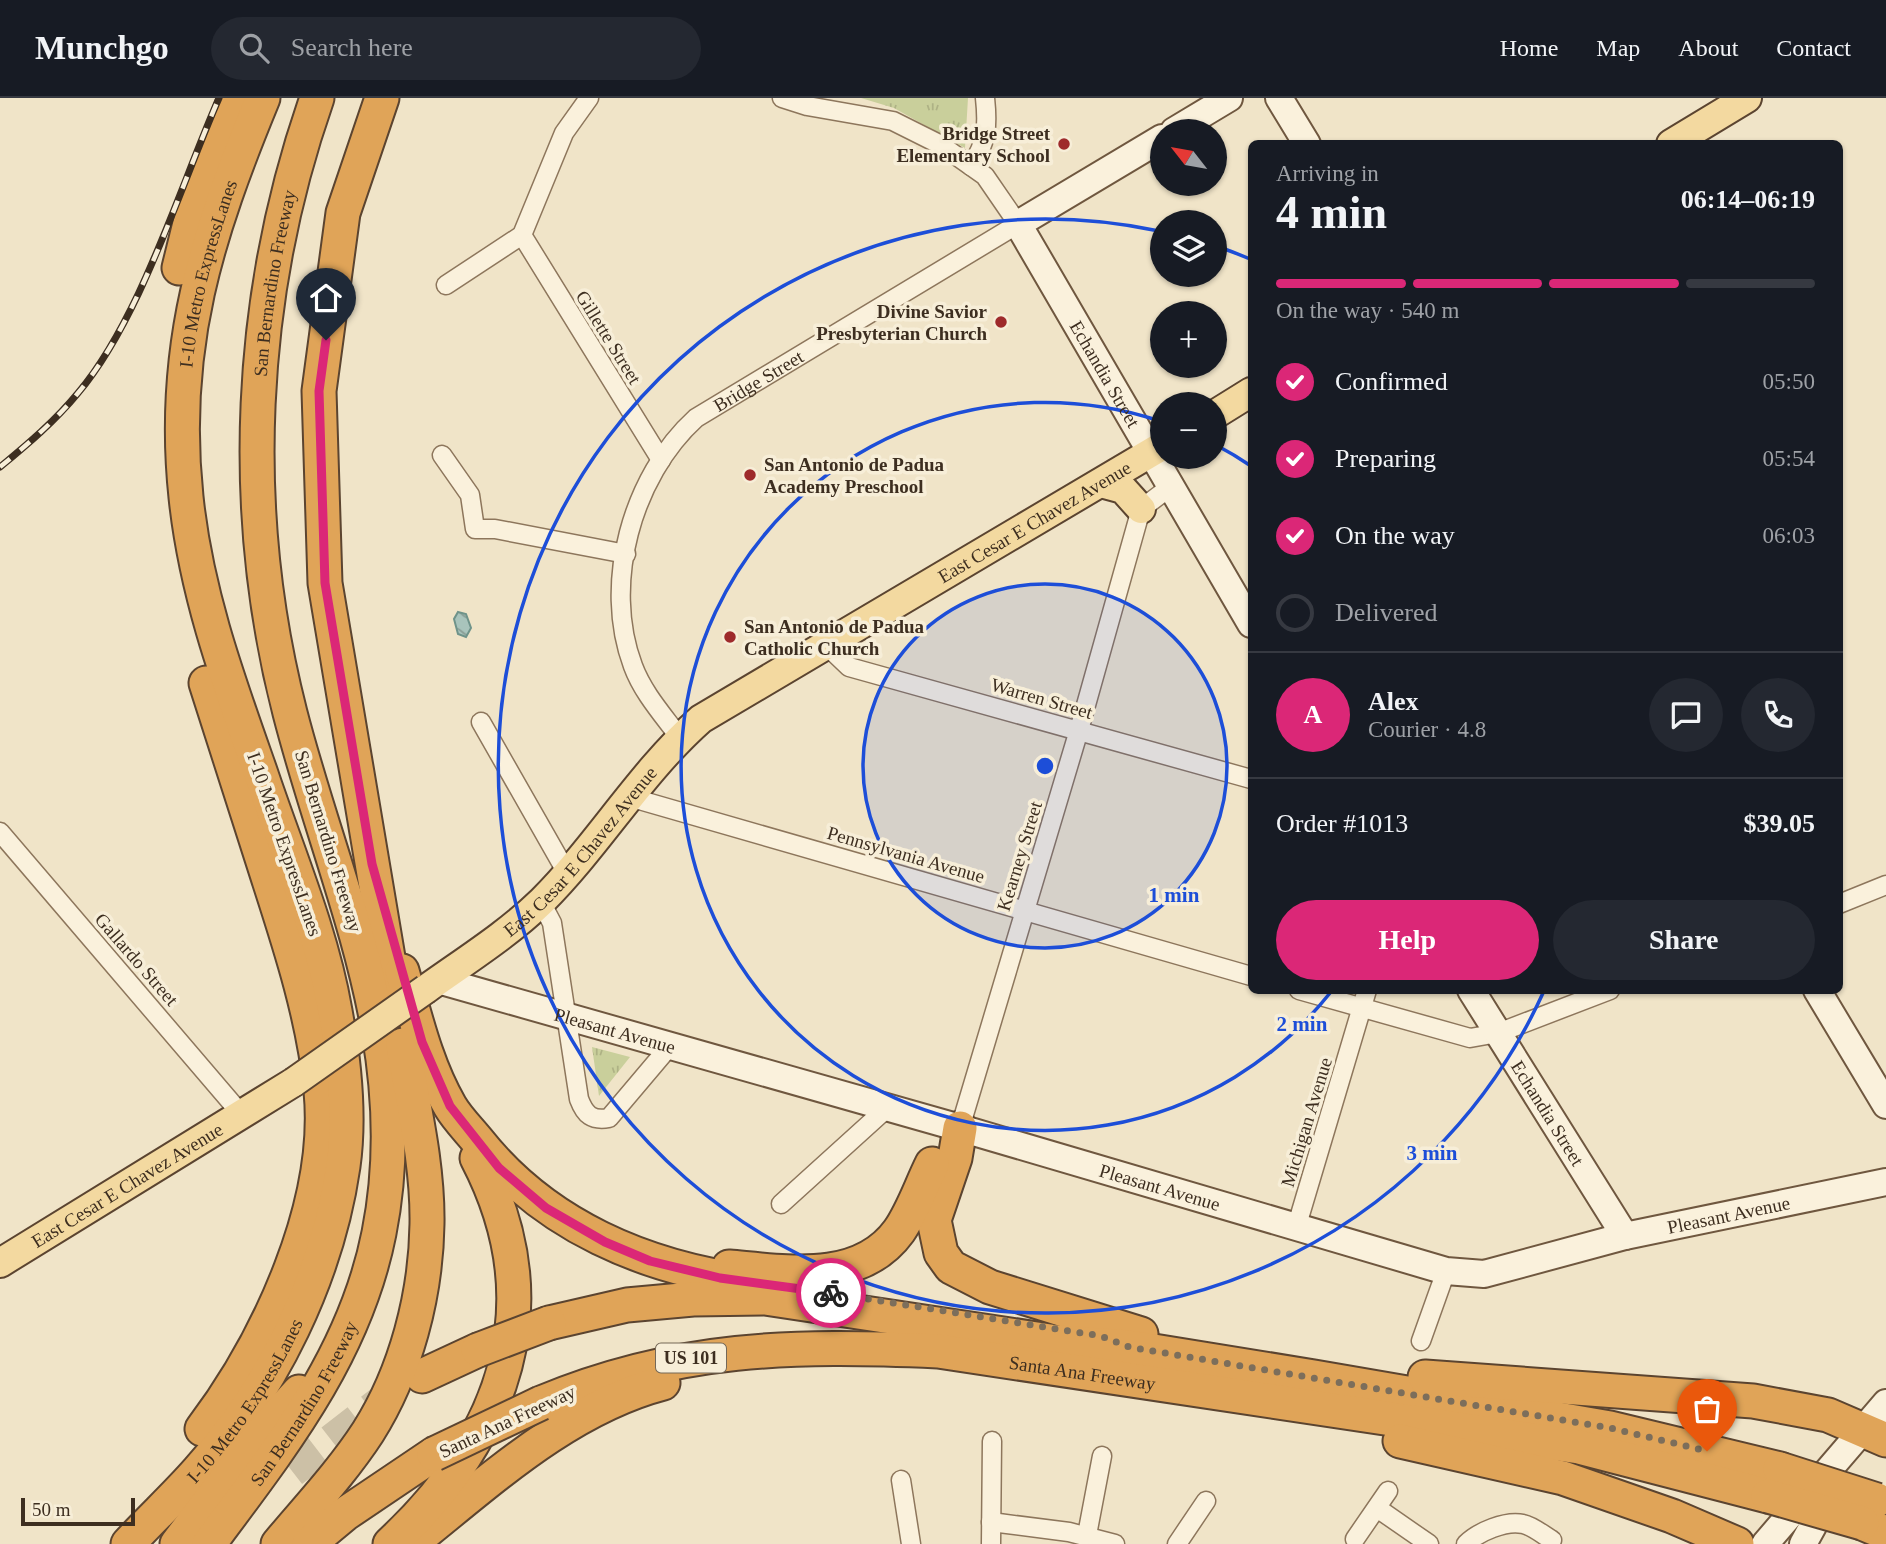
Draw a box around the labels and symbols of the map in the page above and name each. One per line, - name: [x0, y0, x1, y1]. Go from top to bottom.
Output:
- north arrow: [1150, 119, 1227, 196]
- place label: Bridge Street Elementary School: [896, 123, 1051, 166]
- marker: Bridge Street Elementary School: [1056, 136, 1072, 152]
- street label: I-10 Metro ExpressLanes: [175, 177, 241, 369]
- street label: San Bernardino Freeway: [250, 187, 300, 377]
- pin: [296, 268, 356, 340]
- street label: Gillette Street: [572, 287, 646, 388]
- place label: Divine Savior Presbyterian Church: [816, 301, 988, 344]
- marker: Divine Savior Presbyterian Church: [993, 314, 1009, 330]
- street label: Echandia Street: [1066, 317, 1144, 432]
- street label: Bridge Street: [710, 346, 808, 416]
- place label: San Antonio de Padua Academy Preschool: [764, 454, 945, 497]
- street label: East Cesar E Chavez Avenue: [934, 457, 1135, 587]
- marker: San Antonio de Padua Academy Preschool: [742, 467, 758, 483]
- place label: San Antonio de Padua Catholic Church: [744, 616, 925, 659]
- marker: San Antonio de Padua Catholic Church: [722, 629, 738, 645]
- street label: Warren Street: [989, 674, 1096, 723]
- street label: San Bernardino Freeway: [291, 748, 366, 935]
- street label: I-10 Metro ExpressLanes: [243, 749, 326, 939]
- centre of rings: [1033, 754, 1057, 778]
- street label: East Cesar E Chavez Avenue: [499, 762, 661, 941]
- street label: Kearney Street: [993, 798, 1046, 913]
- street label: Pennsylvania Avenue: [825, 822, 987, 887]
- text: 1 min: [1149, 883, 1200, 907]
- street label: Gallardo Street: [91, 909, 183, 1010]
- street label: Pleasant Avenue: [552, 1004, 678, 1058]
- text: 2 min: [1277, 1012, 1328, 1036]
- street label: Michigan Avenue: [1277, 1055, 1336, 1189]
- street label: Echandia Street: [1507, 1057, 1589, 1170]
- street label: East Cesar E Chavez Avenue: [28, 1119, 226, 1252]
- text: 3 min: [1407, 1141, 1458, 1165]
- street label: Pleasant Avenue: [1097, 1160, 1223, 1215]
- street label: Pleasant Avenue: [1665, 1192, 1792, 1238]
- courier: [796, 1258, 866, 1328]
- street label: I-10 Metro ExpressLanes: [183, 1315, 307, 1487]
- street label: San Bernardino Freeway: [246, 1317, 362, 1490]
- road number: US 101: [656, 1344, 726, 1372]
- street label: Santa Ana Freeway: [1008, 1352, 1157, 1395]
- pin: [1677, 1379, 1737, 1451]
- street label: Santa Ana Freeway: [436, 1381, 579, 1462]
- scale bar: [21, 1495, 135, 1527]

